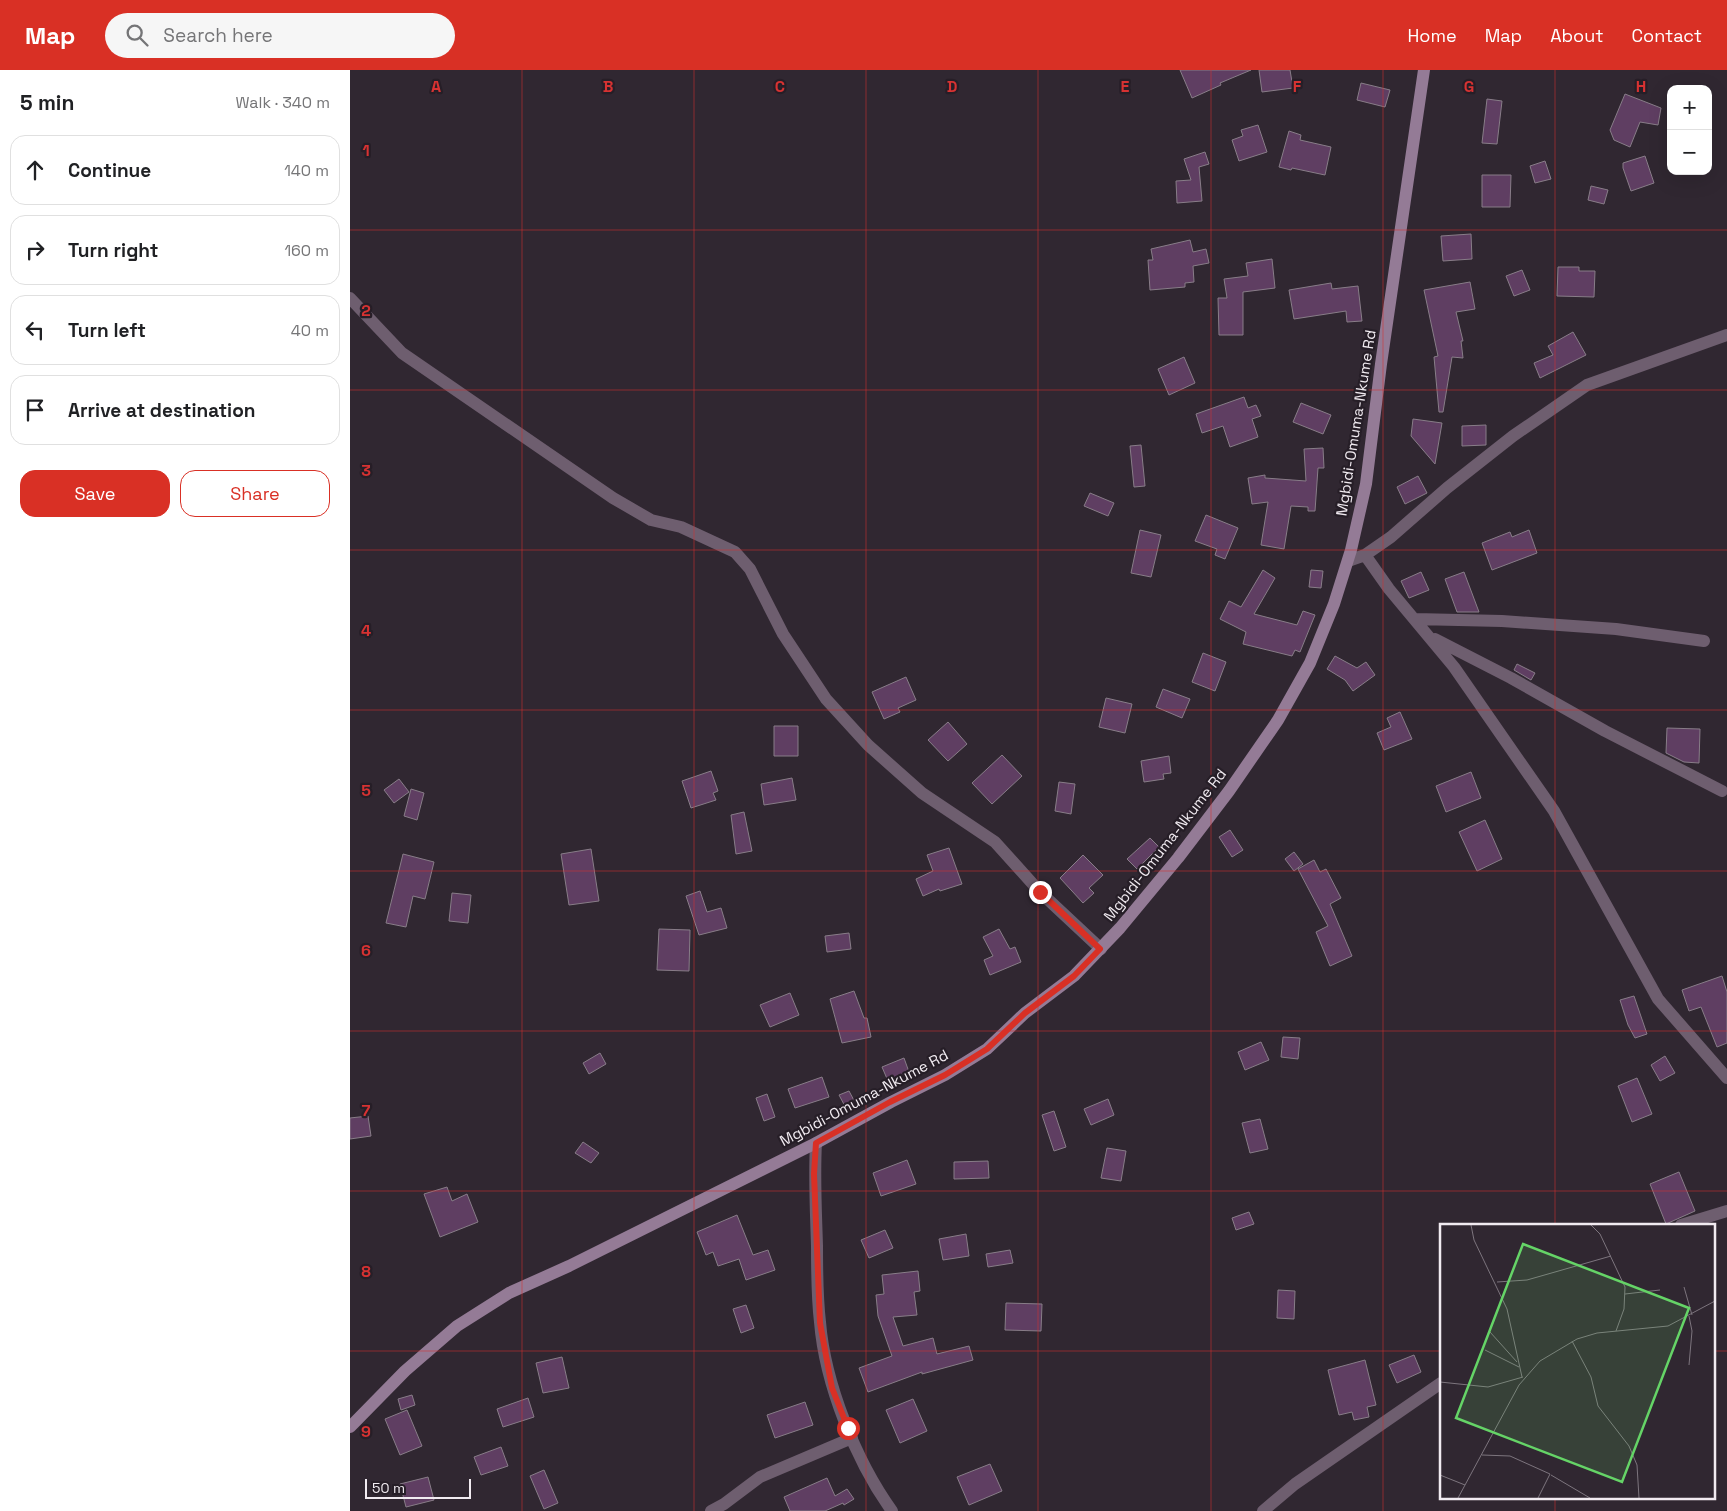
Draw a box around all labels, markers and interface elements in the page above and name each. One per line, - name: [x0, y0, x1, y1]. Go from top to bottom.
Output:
- search box: [105, 13, 455, 58]
- text: Map: [25, 20, 75, 51]
- icon: search: [123, 21, 151, 49]
- text: Search here: [163, 23, 273, 48]
- text: Home: [1408, 24, 1457, 47]
- text: Map: [1485, 24, 1522, 47]
- text: About: [1550, 24, 1604, 47]
- text: Contact: [1632, 24, 1702, 47]
- text: A: [431, 76, 441, 97]
- text: B: [603, 76, 613, 97]
- text: C: [775, 76, 785, 97]
- text: D: [947, 76, 957, 97]
- text: E: [1121, 76, 1130, 97]
- text: F: [1293, 76, 1302, 97]
- text: G: [1464, 76, 1474, 97]
- text: H: [1636, 76, 1646, 97]
- map controls: [1667, 85, 1712, 175]
- button: +: [1667, 85, 1712, 130]
- text: 5 min: [20, 89, 74, 116]
- text: Walk · 340 m: [235, 92, 330, 113]
- button: −: [1667, 130, 1712, 175]
- text: 1: [362, 140, 370, 161]
- icon: ahead: [21, 156, 49, 184]
- text: Continue: [68, 158, 151, 183]
- text: 140 m: [284, 160, 329, 181]
- icon: right: [21, 236, 49, 264]
- text: Turn right: [68, 238, 158, 263]
- text: 160 m: [284, 240, 329, 261]
- text: 2: [361, 300, 371, 321]
- icon: left: [21, 316, 49, 344]
- text: Turn left: [68, 318, 146, 343]
- text: 40 m: [291, 320, 329, 341]
- street label: Mgbidi-Omuma-Nkume Rd: [1331, 328, 1380, 517]
- icon: arrive: [21, 396, 49, 424]
- text: Arrive at destination: [68, 398, 256, 423]
- text: 3: [361, 460, 371, 481]
- button: Save: [20, 470, 170, 517]
- button: Share: [180, 470, 330, 517]
- text: 4: [361, 620, 371, 641]
- street label: Mgbidi-Omuma-Nkume Rd: [1099, 765, 1230, 925]
- text: 5: [361, 780, 371, 801]
- route end: [1029, 881, 1052, 904]
- text: 6: [361, 940, 371, 961]
- street label: Mgbidi-Omuma-Nkume Rd: [776, 1045, 951, 1150]
- text: 7: [362, 1100, 371, 1121]
- inset map: [1440, 1224, 1714, 1498]
- text: 8: [361, 1261, 371, 1282]
- route start: [837, 1417, 860, 1440]
- text: 9: [361, 1421, 371, 1442]
- scale bar: [365, 1476, 471, 1499]
- text: 50 m: [372, 1479, 405, 1497]

